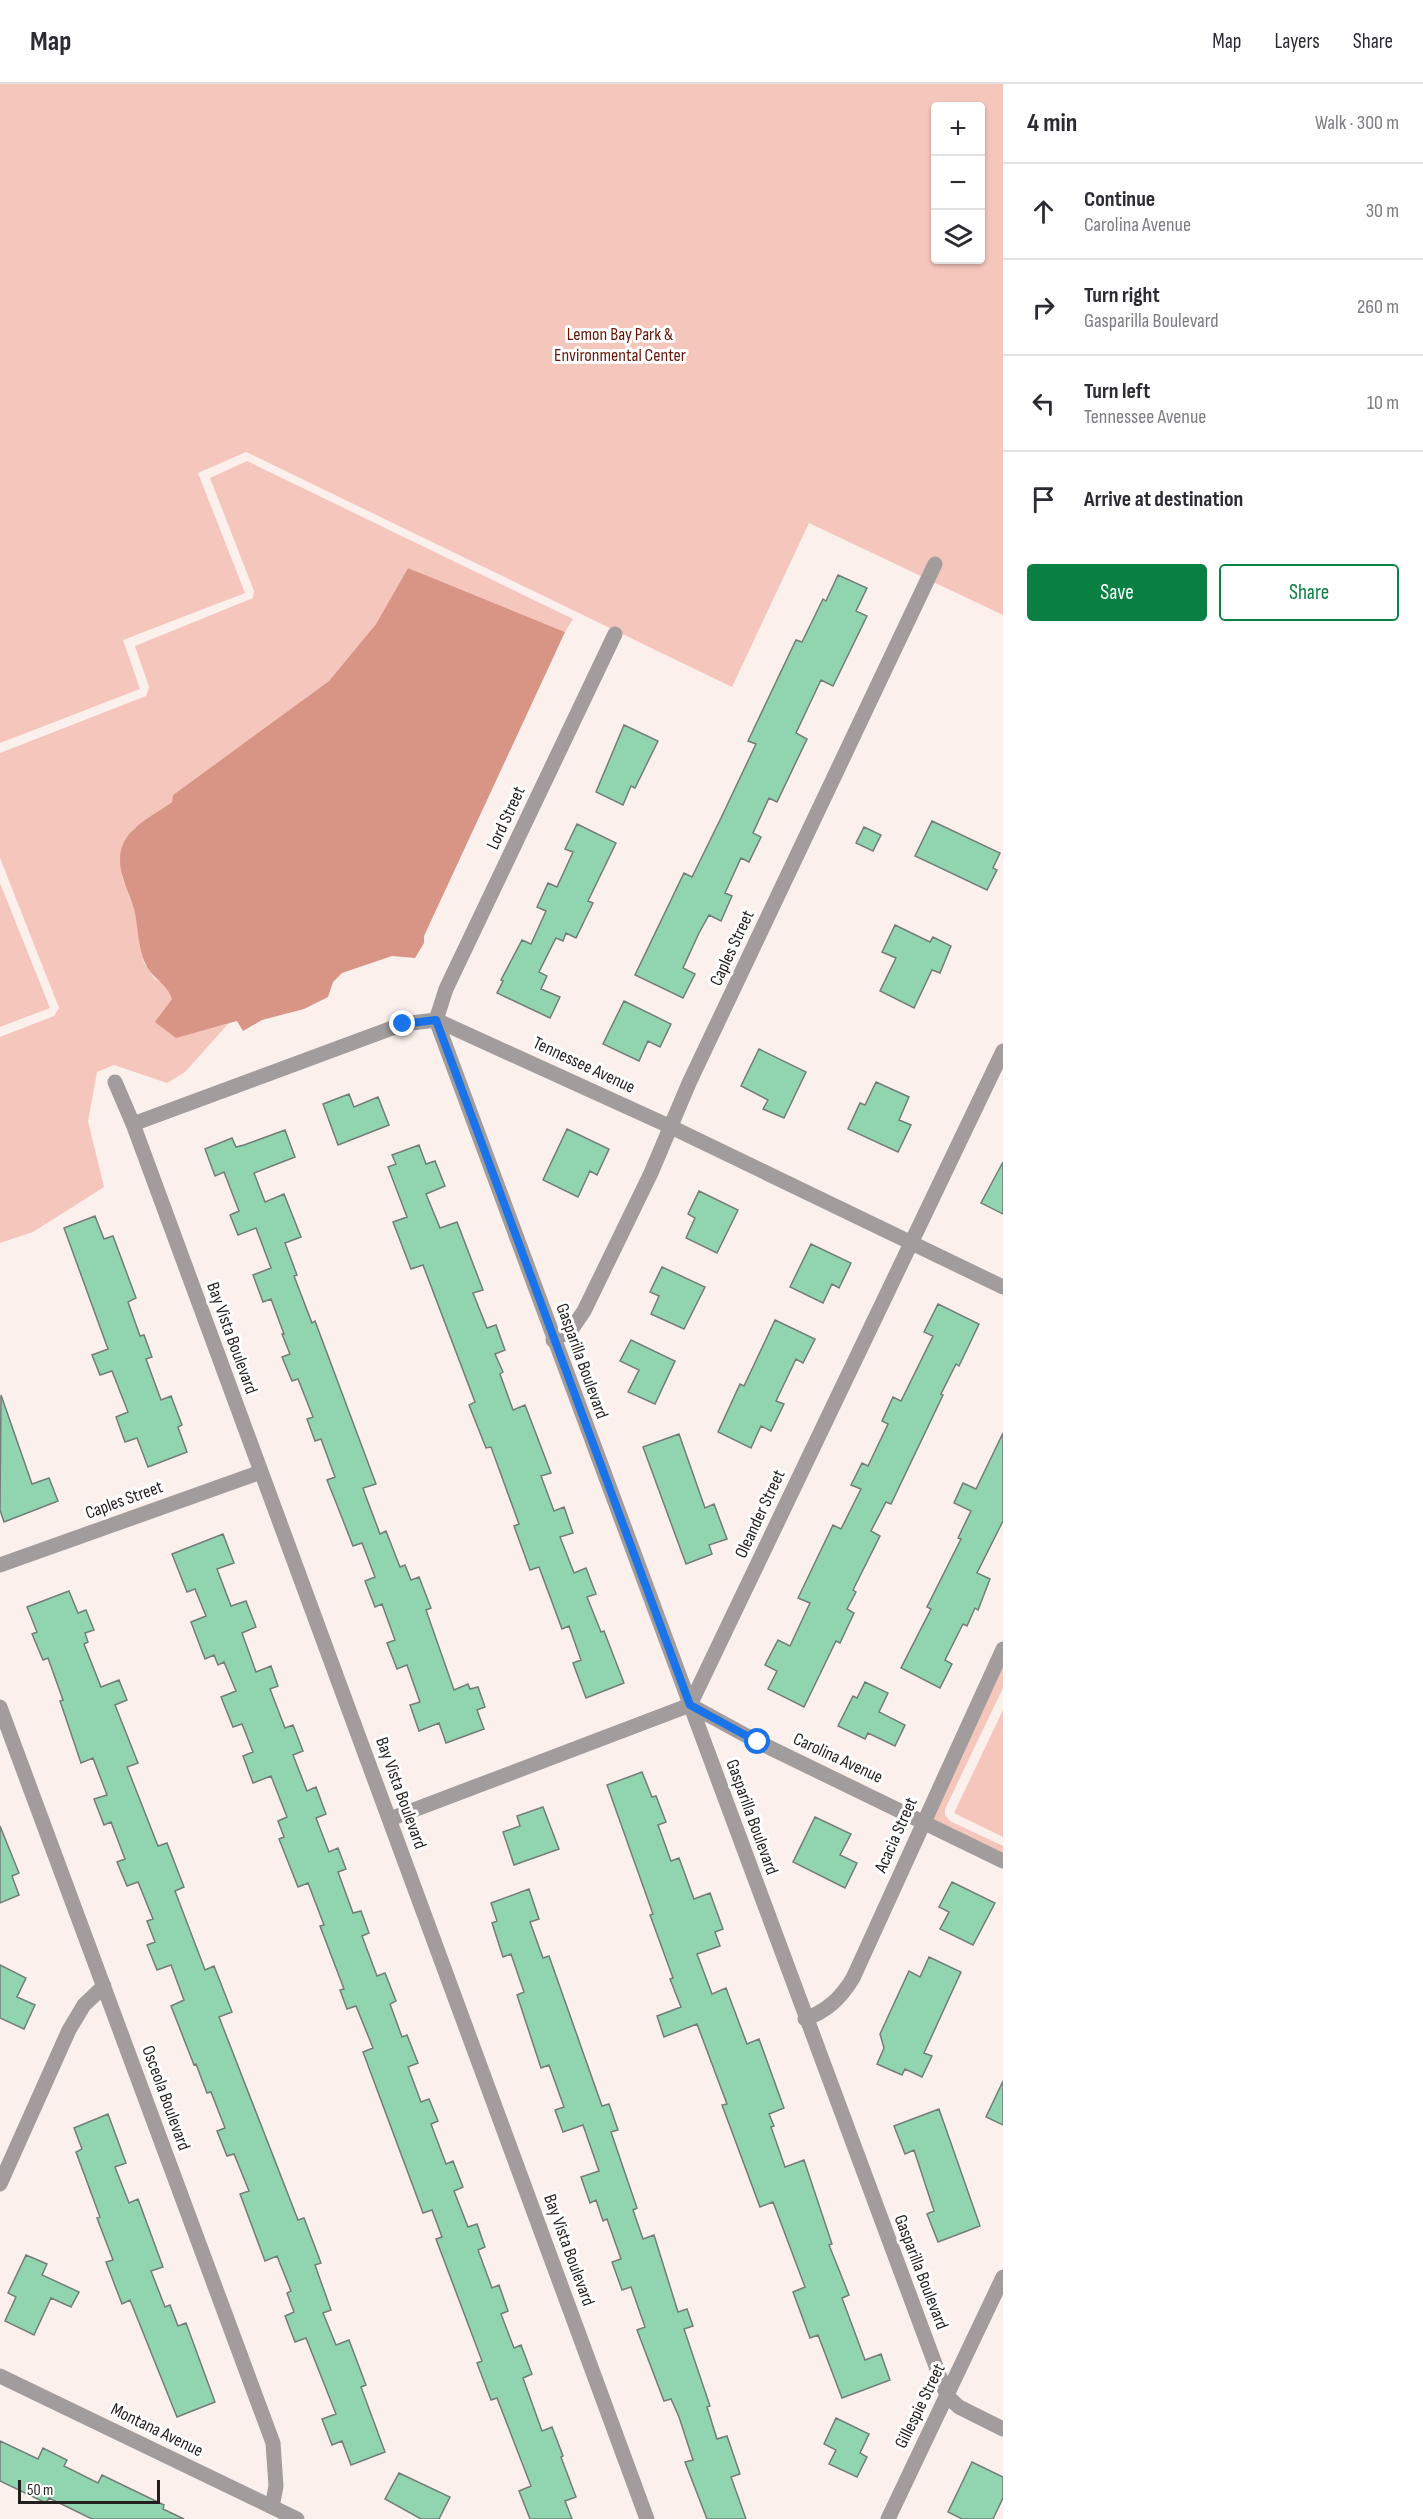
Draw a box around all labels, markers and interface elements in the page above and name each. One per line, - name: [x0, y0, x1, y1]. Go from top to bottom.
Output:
- text: Map: [30, 25, 71, 58]
- text: Map: [1212, 29, 1241, 54]
- text: Layers: [1274, 29, 1320, 54]
- text: Share: [1353, 29, 1393, 54]
- map controls: [931, 102, 985, 264]
- button: +: [931, 102, 985, 156]
- text: 4 min: [1027, 108, 1077, 139]
- text: Walk · 300 m: [1315, 111, 1399, 135]
- button: −: [931, 156, 985, 210]
- text: Continue: [1084, 186, 1155, 213]
- icon: ahead: [1027, 195, 1060, 228]
- text: 30 m: [1366, 199, 1399, 223]
- button: layers: [931, 210, 985, 264]
- text: Carolina Avenue: [1084, 213, 1191, 237]
- text: Turn right: [1084, 282, 1160, 309]
- icon: right: [1027, 291, 1060, 324]
- text: 260 m: [1357, 295, 1399, 319]
- text: Gasparilla Boulevard: [1084, 309, 1219, 333]
- park label: Lemon Bay Park & Environmental Center: [554, 324, 686, 366]
- text: Turn left: [1084, 378, 1150, 405]
- icon: left: [1027, 387, 1060, 420]
- text: 10 m: [1367, 391, 1399, 415]
- text: Tennessee Avenue: [1084, 405, 1206, 429]
- icon: arrive: [1027, 483, 1060, 516]
- text: Arrive at destination: [1084, 486, 1243, 513]
- button: Save: [1027, 564, 1207, 621]
- button: Share: [1219, 564, 1399, 621]
- street label: Lord Street: [482, 783, 530, 853]
- street label: Caples Street: [705, 907, 759, 989]
- route end: [389, 1010, 415, 1036]
- street label: Tennessee Avenue: [530, 1032, 638, 1098]
- street label: Bay Vista Boulevard: [202, 1279, 262, 1397]
- street label: Gasparilla Boulevard: [551, 1300, 613, 1422]
- street label: Oleander Street: [730, 1466, 790, 1561]
- street label: Caples Street: [82, 1476, 166, 1524]
- route start: [744, 1728, 770, 1754]
- street label: Carolina Avenue: [790, 1728, 886, 1788]
- street label: Bay Vista Boulevard: [371, 1734, 431, 1852]
- street label: Gasparilla Boulevard: [721, 1756, 783, 1878]
- street label: Acacia Street: [870, 1794, 922, 1877]
- street label: Osceola Boulevard: [137, 2043, 195, 2153]
- street label: Bay Vista Boulevard: [539, 2191, 599, 2309]
- street label: Gasparilla Boulevard: [889, 2212, 953, 2332]
- street label: Gillespie Street: [890, 2360, 950, 2452]
- street label: Montana Avenue: [108, 2399, 206, 2461]
- scale bar: [18, 2477, 160, 2504]
- text: 50 m: [27, 2481, 53, 2500]

